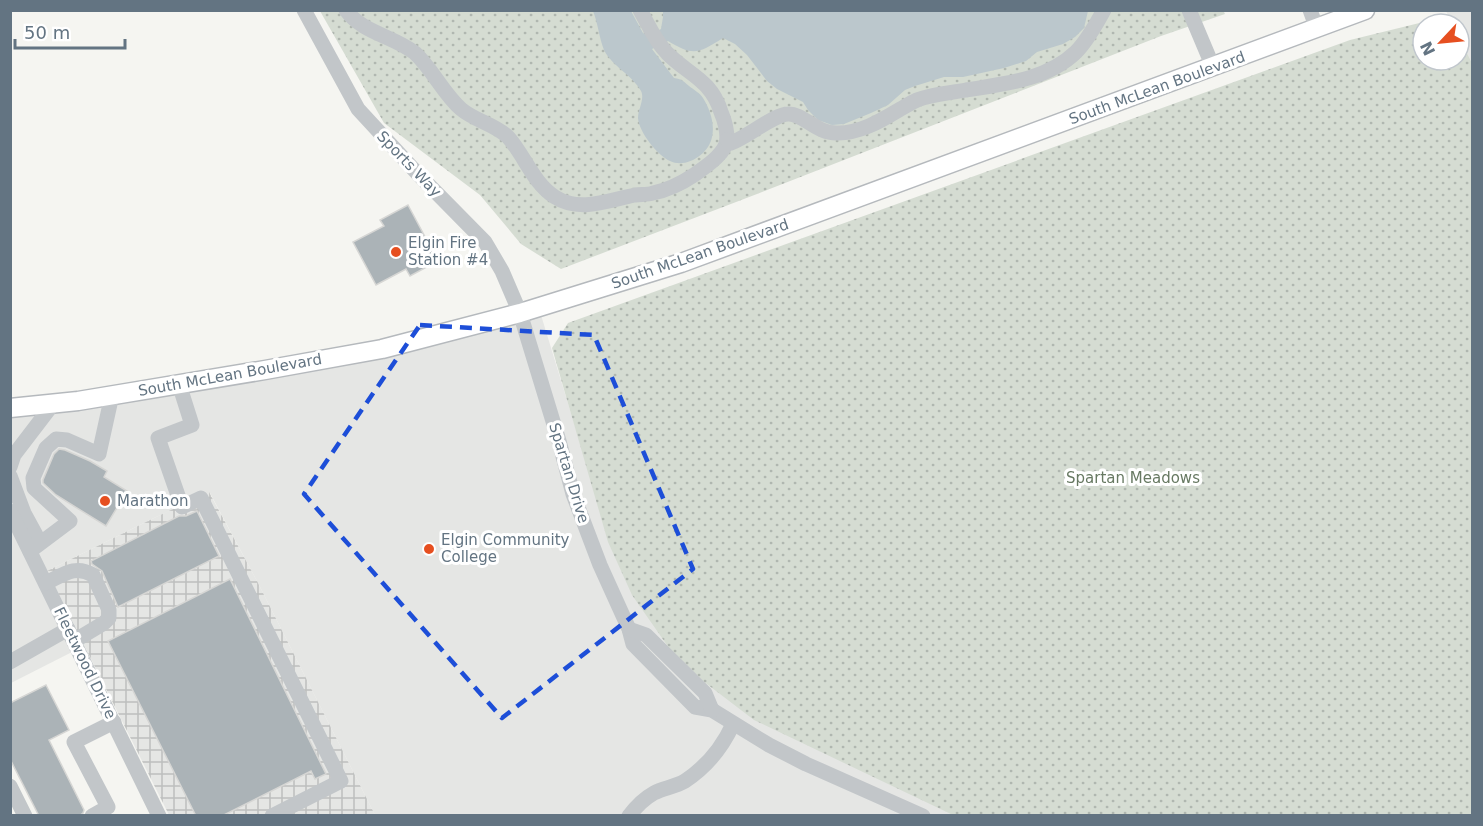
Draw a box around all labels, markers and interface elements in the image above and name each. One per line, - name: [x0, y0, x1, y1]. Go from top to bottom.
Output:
- scale bar: [15, 12, 124, 50]
- north arrow: [1411, 12, 1471, 72]
- text: 50 m: [24, 22, 70, 43]
- text: N: [1416, 38, 1439, 59]
- street label: South McLean Boulevard: [1066, 48, 1248, 128]
- street label: Sports Way: [373, 127, 445, 201]
- street label: South McLean Boulevard: [609, 215, 791, 293]
- place label: Elgin Fire Station #4: [408, 234, 488, 269]
- marker: Elgin Fire Station #4: [389, 245, 403, 259]
- street label: South McLean Boulevard: [137, 350, 323, 400]
- street label: Spartan Drive: [545, 421, 593, 525]
- park label: Spartan Meadows: [1066, 469, 1200, 487]
- place label: Marathon: [117, 492, 189, 510]
- marker: Marathon: [98, 494, 112, 508]
- place label: Elgin Community College: [441, 531, 570, 566]
- marker: Elgin Community College: [422, 542, 436, 556]
- street label: Fleetwood Drive: [50, 604, 120, 722]

